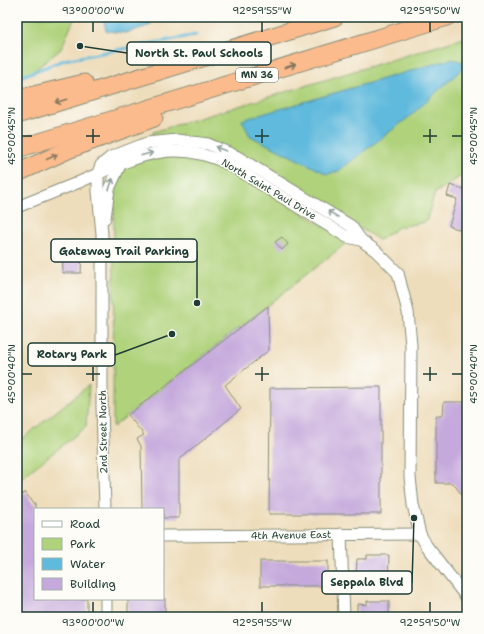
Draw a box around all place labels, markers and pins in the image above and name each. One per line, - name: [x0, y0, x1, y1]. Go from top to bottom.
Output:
- callout: North St. Paul Schools: [127, 42, 271, 65]
- callout: Gateway Trail Parking: [51, 239, 197, 262]
- callout: Rotary Park: [28, 343, 115, 366]
- callout: Seppala Blvd: [322, 571, 412, 594]

